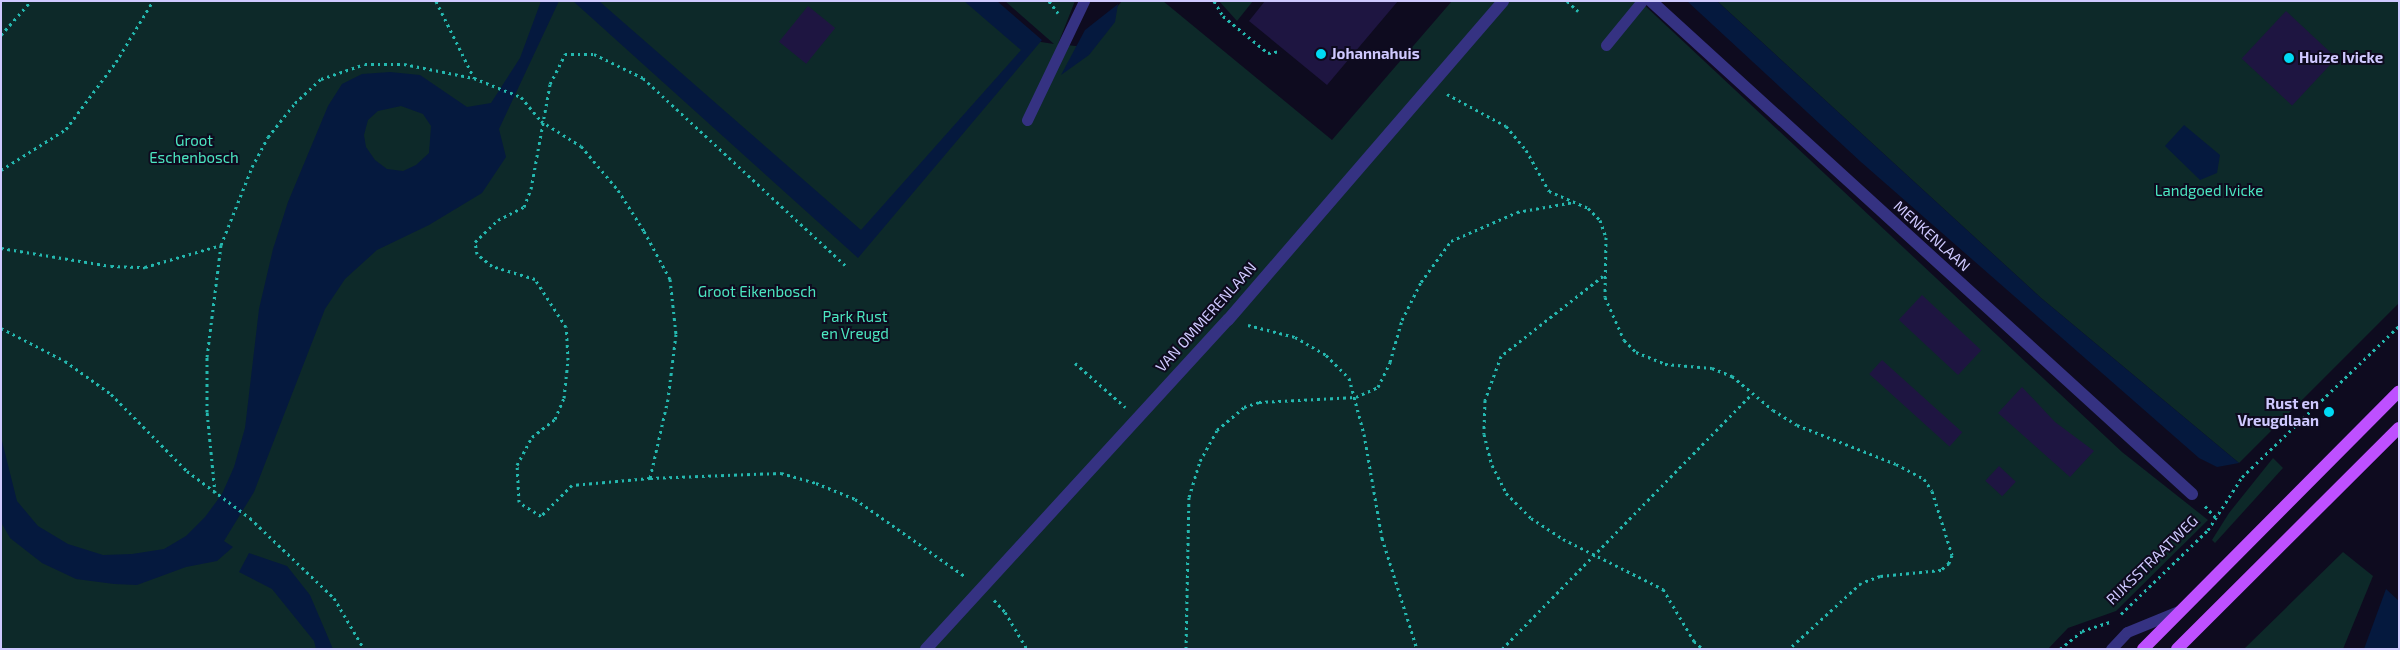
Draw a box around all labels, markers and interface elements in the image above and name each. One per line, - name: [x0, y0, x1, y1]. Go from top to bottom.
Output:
- place label: Johannahuis: [1331, 45, 1420, 63]
- marker: Johannahuis: [1315, 48, 1327, 60]
- place label: Huize Ivicke: [2299, 49, 2383, 67]
- marker: Huize Ivicke: [2283, 52, 2295, 64]
- park label: Groot Eschenbosch: [149, 131, 239, 166]
- park label: Landgoed Ivicke: [2155, 182, 2263, 200]
- street label: MENKENLAAN: [1890, 197, 1974, 275]
- street label: VAN OMMERENLAAN: [1152, 258, 1260, 376]
- park label: Groot Eikenbosch: [698, 283, 816, 301]
- park label: Park Rust en Vreugd: [821, 307, 889, 342]
- place label: Rust en Vreugdlaan: [2237, 394, 2319, 429]
- marker: Rust en Vreugdlaan: [2323, 406, 2335, 418]
- street label: RIJKSSTRAATWEG: [2102, 512, 2202, 608]

